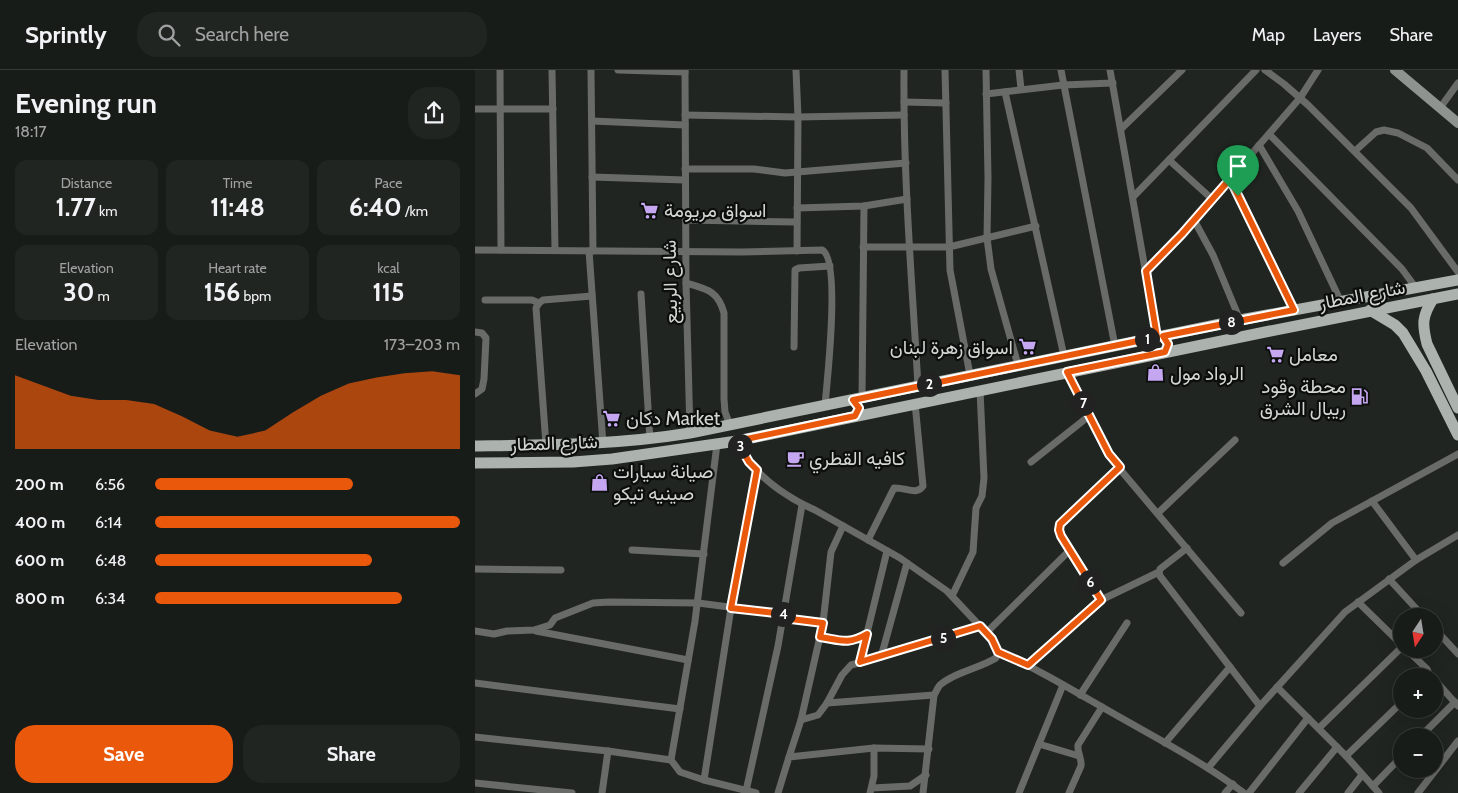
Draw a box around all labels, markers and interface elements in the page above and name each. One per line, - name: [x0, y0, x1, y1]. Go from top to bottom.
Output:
- search box: [137, 12, 487, 57]
- text: Sprintly: [25, 20, 107, 49]
- icon: search: [155, 21, 183, 49]
- text: Search here: [195, 23, 289, 46]
- text: Map: [1252, 24, 1285, 46]
- text: Layers: [1313, 24, 1362, 46]
- text: Share: [1390, 24, 1433, 46]
- text: Evening run: [15, 86, 157, 120]
- button: share: [408, 87, 460, 139]
- text: 18:17: [15, 122, 47, 141]
- pin: [1217, 145, 1259, 196]
- icon: arrive: [1224, 152, 1252, 180]
- text: Distance: [61, 174, 112, 192]
- text: Time: [223, 174, 252, 192]
- text: Pace: [375, 174, 402, 192]
- text: 1.77: [56, 192, 96, 222]
- text: 11:48: [210, 192, 265, 222]
- text: 6:40: [349, 192, 402, 222]
- place label: اسواق مريومة: [664, 199, 767, 222]
- supermarket icon: اسواق مريومة: [640, 200, 660, 220]
- text: km: [96, 202, 117, 220]
- text: /km: [402, 202, 428, 220]
- street label: شارع الربيع: [658, 240, 684, 324]
- text: Elevation: [59, 259, 114, 277]
- text: Heart rate: [208, 259, 267, 277]
- text: kcal: [377, 259, 400, 277]
- street label: شارع المطار: [1316, 275, 1407, 316]
- text: 30: [63, 277, 94, 307]
- text: 156: [204, 277, 240, 307]
- text: 115: [373, 277, 404, 307]
- text: m: [94, 287, 110, 305]
- text: bpm: [240, 287, 271, 305]
- pin: 8: [1219, 310, 1243, 334]
- text: 8: [1227, 313, 1236, 331]
- pin: 1: [1135, 326, 1159, 352]
- text: 1: [1145, 330, 1150, 348]
- text: Elevation: [15, 335, 78, 354]
- text: 173–203 m: [384, 335, 460, 354]
- place label: اسواق زهرة لبنان: [890, 336, 1013, 359]
- supermarket icon: اسواق زهرة لبنان: [1017, 337, 1037, 357]
- place label: معامل: [1289, 343, 1338, 366]
- supermarket icon: معامل: [1265, 344, 1285, 364]
- place label: الرواد مول: [1170, 362, 1244, 385]
- shop icon: الرواد مول: [1146, 363, 1166, 383]
- pin: 2: [917, 372, 941, 396]
- text: 2: [926, 375, 933, 393]
- place label: محطة وقود ريبال الشرق: [1260, 375, 1346, 420]
- fuel station icon: محطة وقود ريبال الشرق: [1350, 387, 1370, 407]
- pin: 7: [1071, 390, 1095, 416]
- text: 7: [1080, 394, 1087, 412]
- place label: دكان Market: [626, 407, 721, 430]
- supermarket icon: دكان Market: [602, 408, 622, 428]
- street label: شارع المطار: [509, 430, 598, 457]
- pin: 3: [727, 434, 753, 458]
- text: 3: [737, 437, 744, 455]
- place label: كافيه القطري: [809, 447, 905, 474]
- cafe icon: كافيه القطري: [785, 448, 805, 468]
- place label: صيانة سيارات صينيه تيكو: [613, 460, 713, 505]
- shop icon: صيانة سيارات صينيه تيكو: [589, 472, 609, 492]
- text: 200 m: [15, 475, 64, 494]
- text: 6:56: [95, 475, 125, 494]
- text: 400 m: [15, 513, 65, 532]
- text: 6:14: [95, 513, 122, 532]
- text: 600 m: [15, 551, 64, 570]
- text: 6:48: [95, 551, 126, 570]
- pin: 6: [1077, 570, 1103, 594]
- text: 6: [1087, 573, 1094, 591]
- text: 800 m: [15, 589, 65, 608]
- text: 6:34: [95, 589, 125, 608]
- pin: 4: [771, 602, 795, 626]
- text: 4: [779, 605, 788, 623]
- north arrow: [1393, 608, 1443, 658]
- map controls: [1393, 608, 1443, 778]
- pin: 5: [931, 626, 955, 650]
- text: 5: [940, 629, 947, 647]
- button: +: [1393, 668, 1443, 718]
- button: Save: [15, 725, 233, 783]
- button: Share: [243, 725, 460, 783]
- button: −: [1393, 728, 1443, 778]

